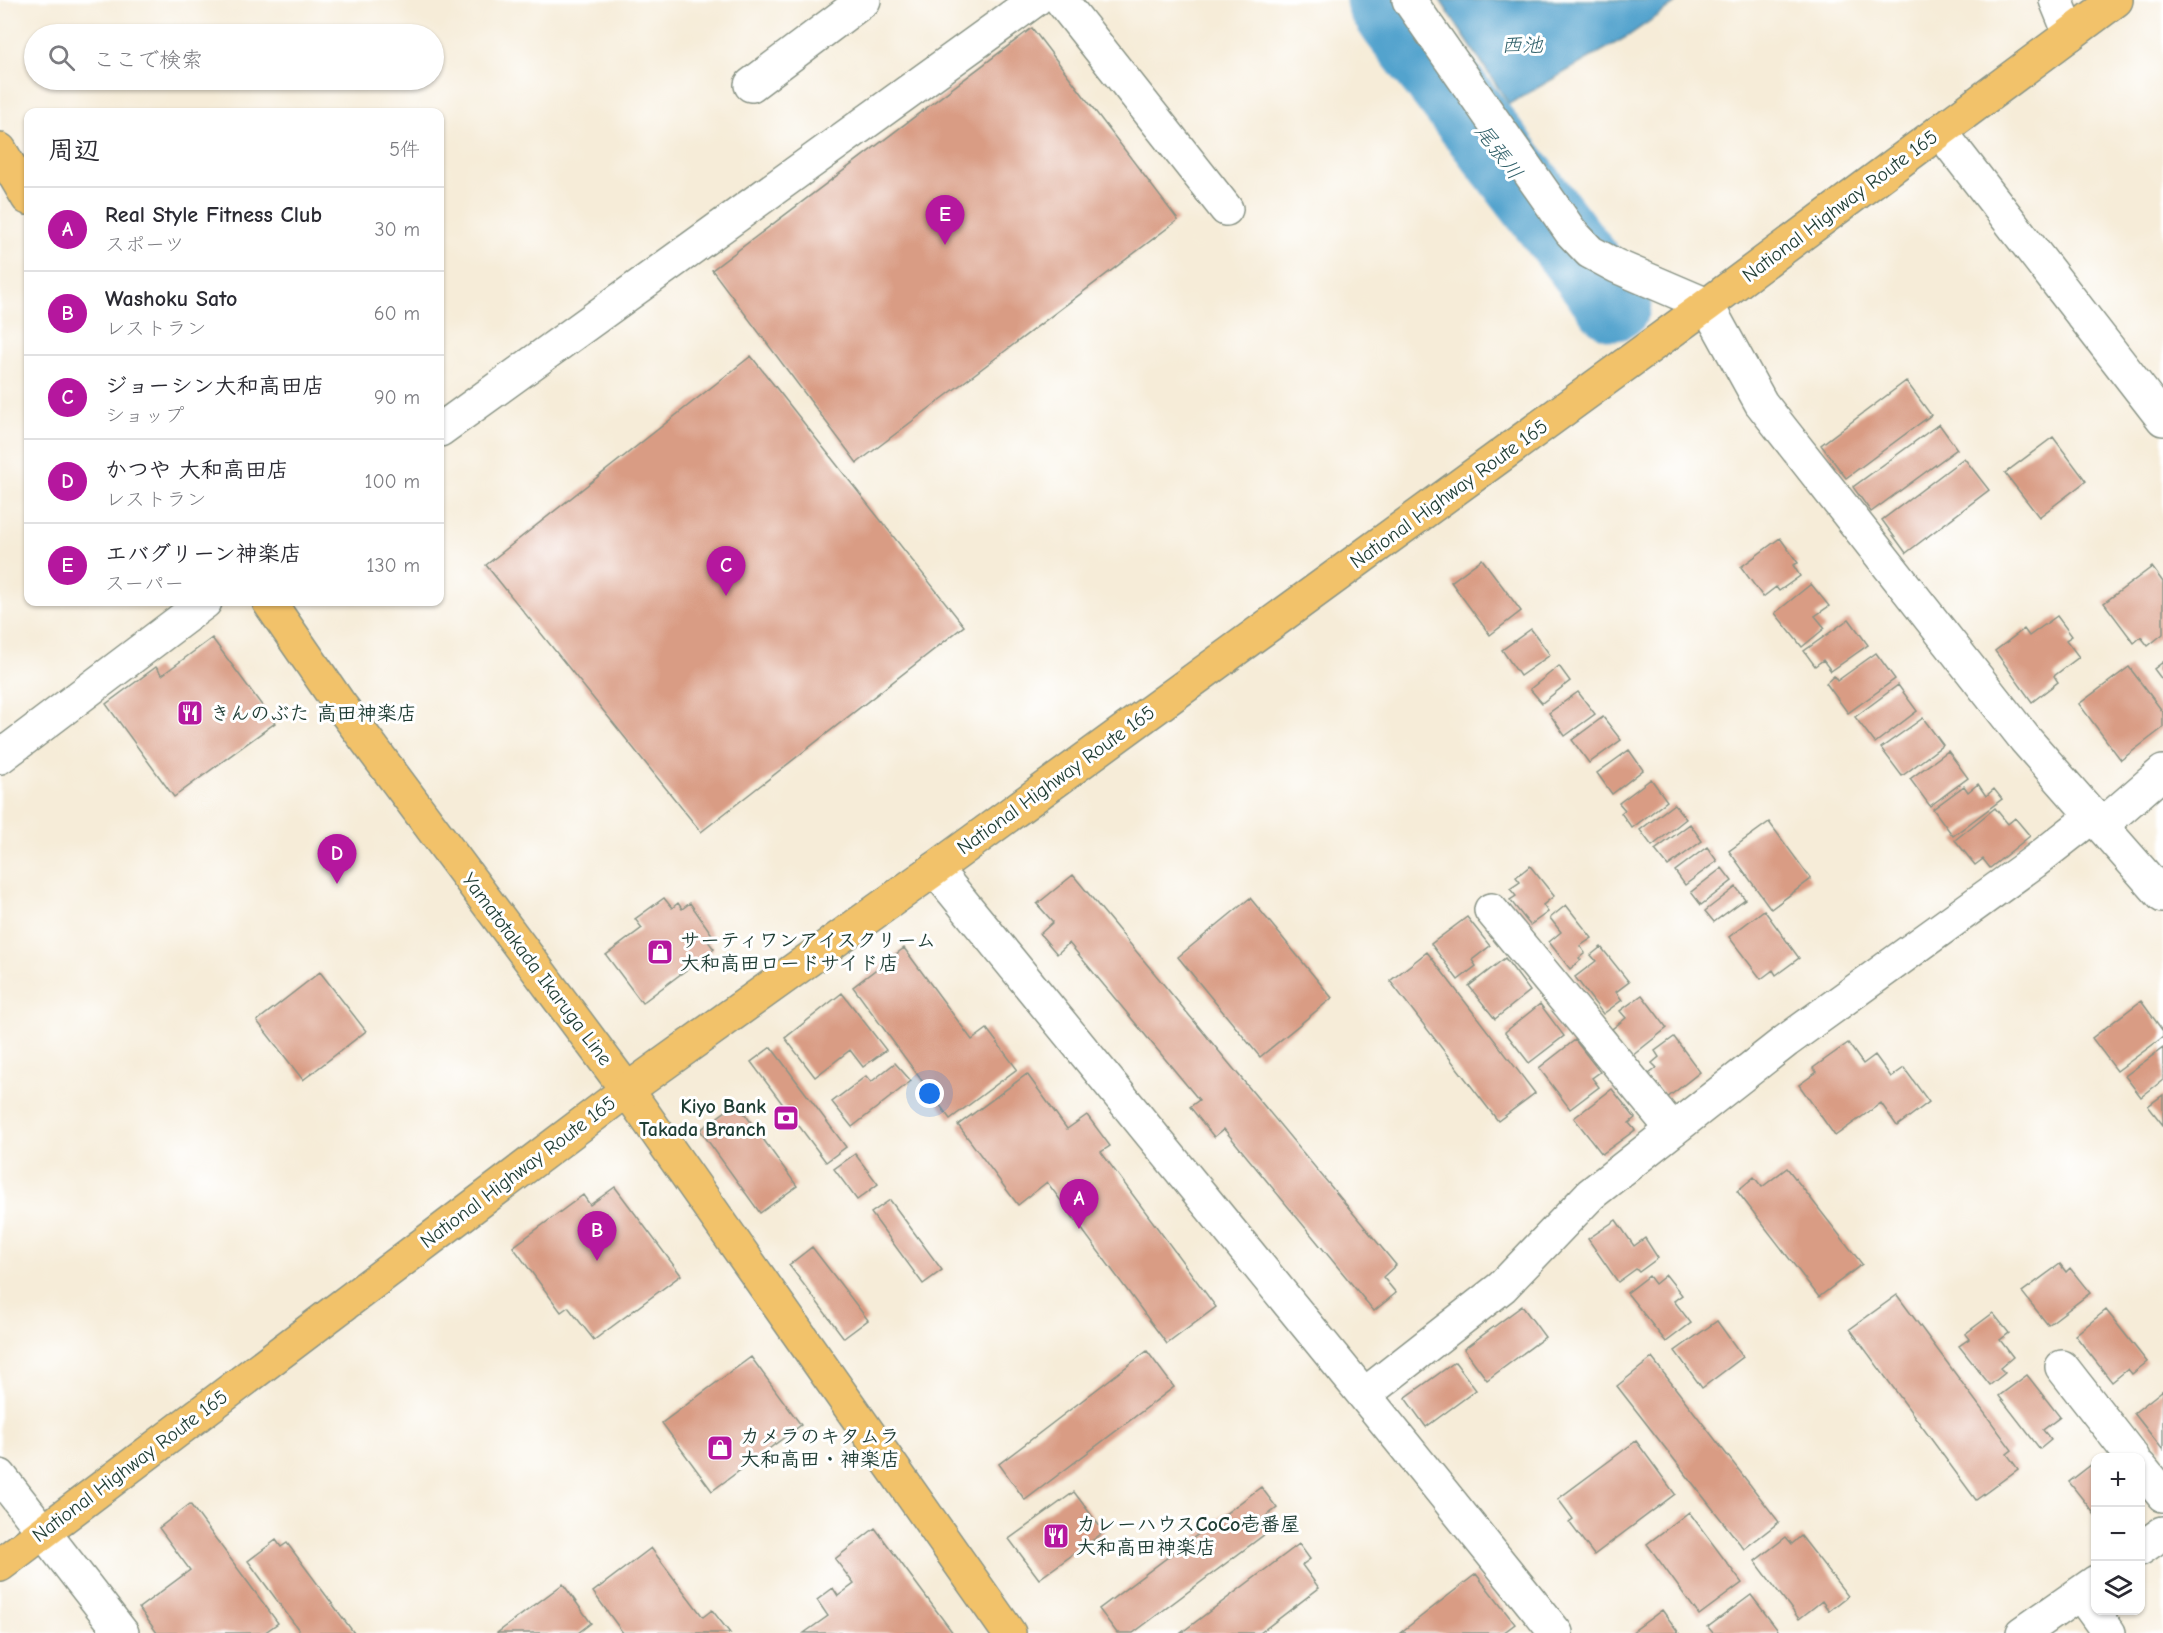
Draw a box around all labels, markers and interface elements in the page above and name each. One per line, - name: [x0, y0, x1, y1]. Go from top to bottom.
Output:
- search box: [24, 24, 444, 90]
- water label: 西池: [1501, 33, 1544, 57]
- icon: search: [45, 41, 78, 74]
- text: ここで検索: [93, 47, 203, 73]
- water label: 尾張川: [1470, 120, 1528, 184]
- street label: National Highway Route 165: [1738, 125, 1942, 287]
- text: 周辺: [48, 136, 100, 166]
- text: 5件: [389, 138, 420, 161]
- pin: E: [926, 196, 964, 245]
- text: Real Style Fitness Club: [105, 202, 322, 228]
- text: A: [62, 218, 73, 241]
- text: 30 m: [374, 218, 420, 241]
- text: スポーツ: [105, 233, 185, 256]
- text: Washoku Sato: [105, 286, 237, 312]
- text: B: [61, 302, 74, 325]
- text: 60 m: [374, 302, 420, 325]
- text: レストラン: [105, 317, 207, 340]
- text: ジョーシン大和高田店: [105, 373, 325, 399]
- text: C: [61, 386, 74, 409]
- text: 90 m: [374, 386, 420, 409]
- text: ショップ: [105, 404, 184, 427]
- street label: National Highway Route 165: [1346, 415, 1552, 573]
- text: かつや 大和高田店: [105, 457, 289, 483]
- text: D: [61, 470, 74, 493]
- text: 100 m: [365, 470, 420, 493]
- text: レストラン: [105, 488, 207, 511]
- text: エバグリーン神楽店: [105, 541, 302, 567]
- pin: C: [706, 546, 746, 596]
- text: E: [62, 554, 73, 577]
- text: 130 m: [367, 554, 420, 577]
- text: スーパー: [105, 572, 184, 595]
- restaurant icon: きんのぶた 高田神楽店: [175, 698, 205, 728]
- street label: National Highway Route 165: [953, 701, 1159, 859]
- place label: きんのぶた 高田神楽店: [210, 702, 417, 725]
- pin: D: [318, 834, 356, 884]
- street label: Yamatotakada Ikaruga Line: [457, 868, 617, 1070]
- place label: サーティワンアイスクリーム 大和高田ロードサイド店: [680, 929, 936, 975]
- shop icon: サーティワンアイスクリーム 大和高田ロードサイド店: [645, 937, 675, 967]
- your location: [915, 1079, 944, 1108]
- street label: National Highway Route 165: [416, 1091, 620, 1253]
- place label: Kiyo Bank Takada Branch: [639, 1095, 766, 1141]
- bank icon: Kiyo Bank Takada Branch: [771, 1103, 801, 1133]
- pin: A: [1060, 1180, 1098, 1229]
- pin: B: [578, 1212, 616, 1261]
- street label: National Highway Route 165: [28, 1385, 232, 1547]
- place label: カメラのキタムラ 大和高田・神楽店: [740, 1425, 900, 1471]
- shop icon: カメラのキタムラ 大和高田・神楽店: [705, 1433, 735, 1463]
- map controls: [2091, 1453, 2145, 1615]
- button: +: [2091, 1453, 2145, 1507]
- button: −: [2091, 1507, 2145, 1561]
- place label: カレーハウスCoCo壱番屋 大和高田神楽店: [1076, 1513, 1300, 1559]
- restaurant icon: カレーハウスCoCo壱番屋 大和高田神楽店: [1041, 1521, 1071, 1551]
- button: layers: [2091, 1561, 2145, 1615]

